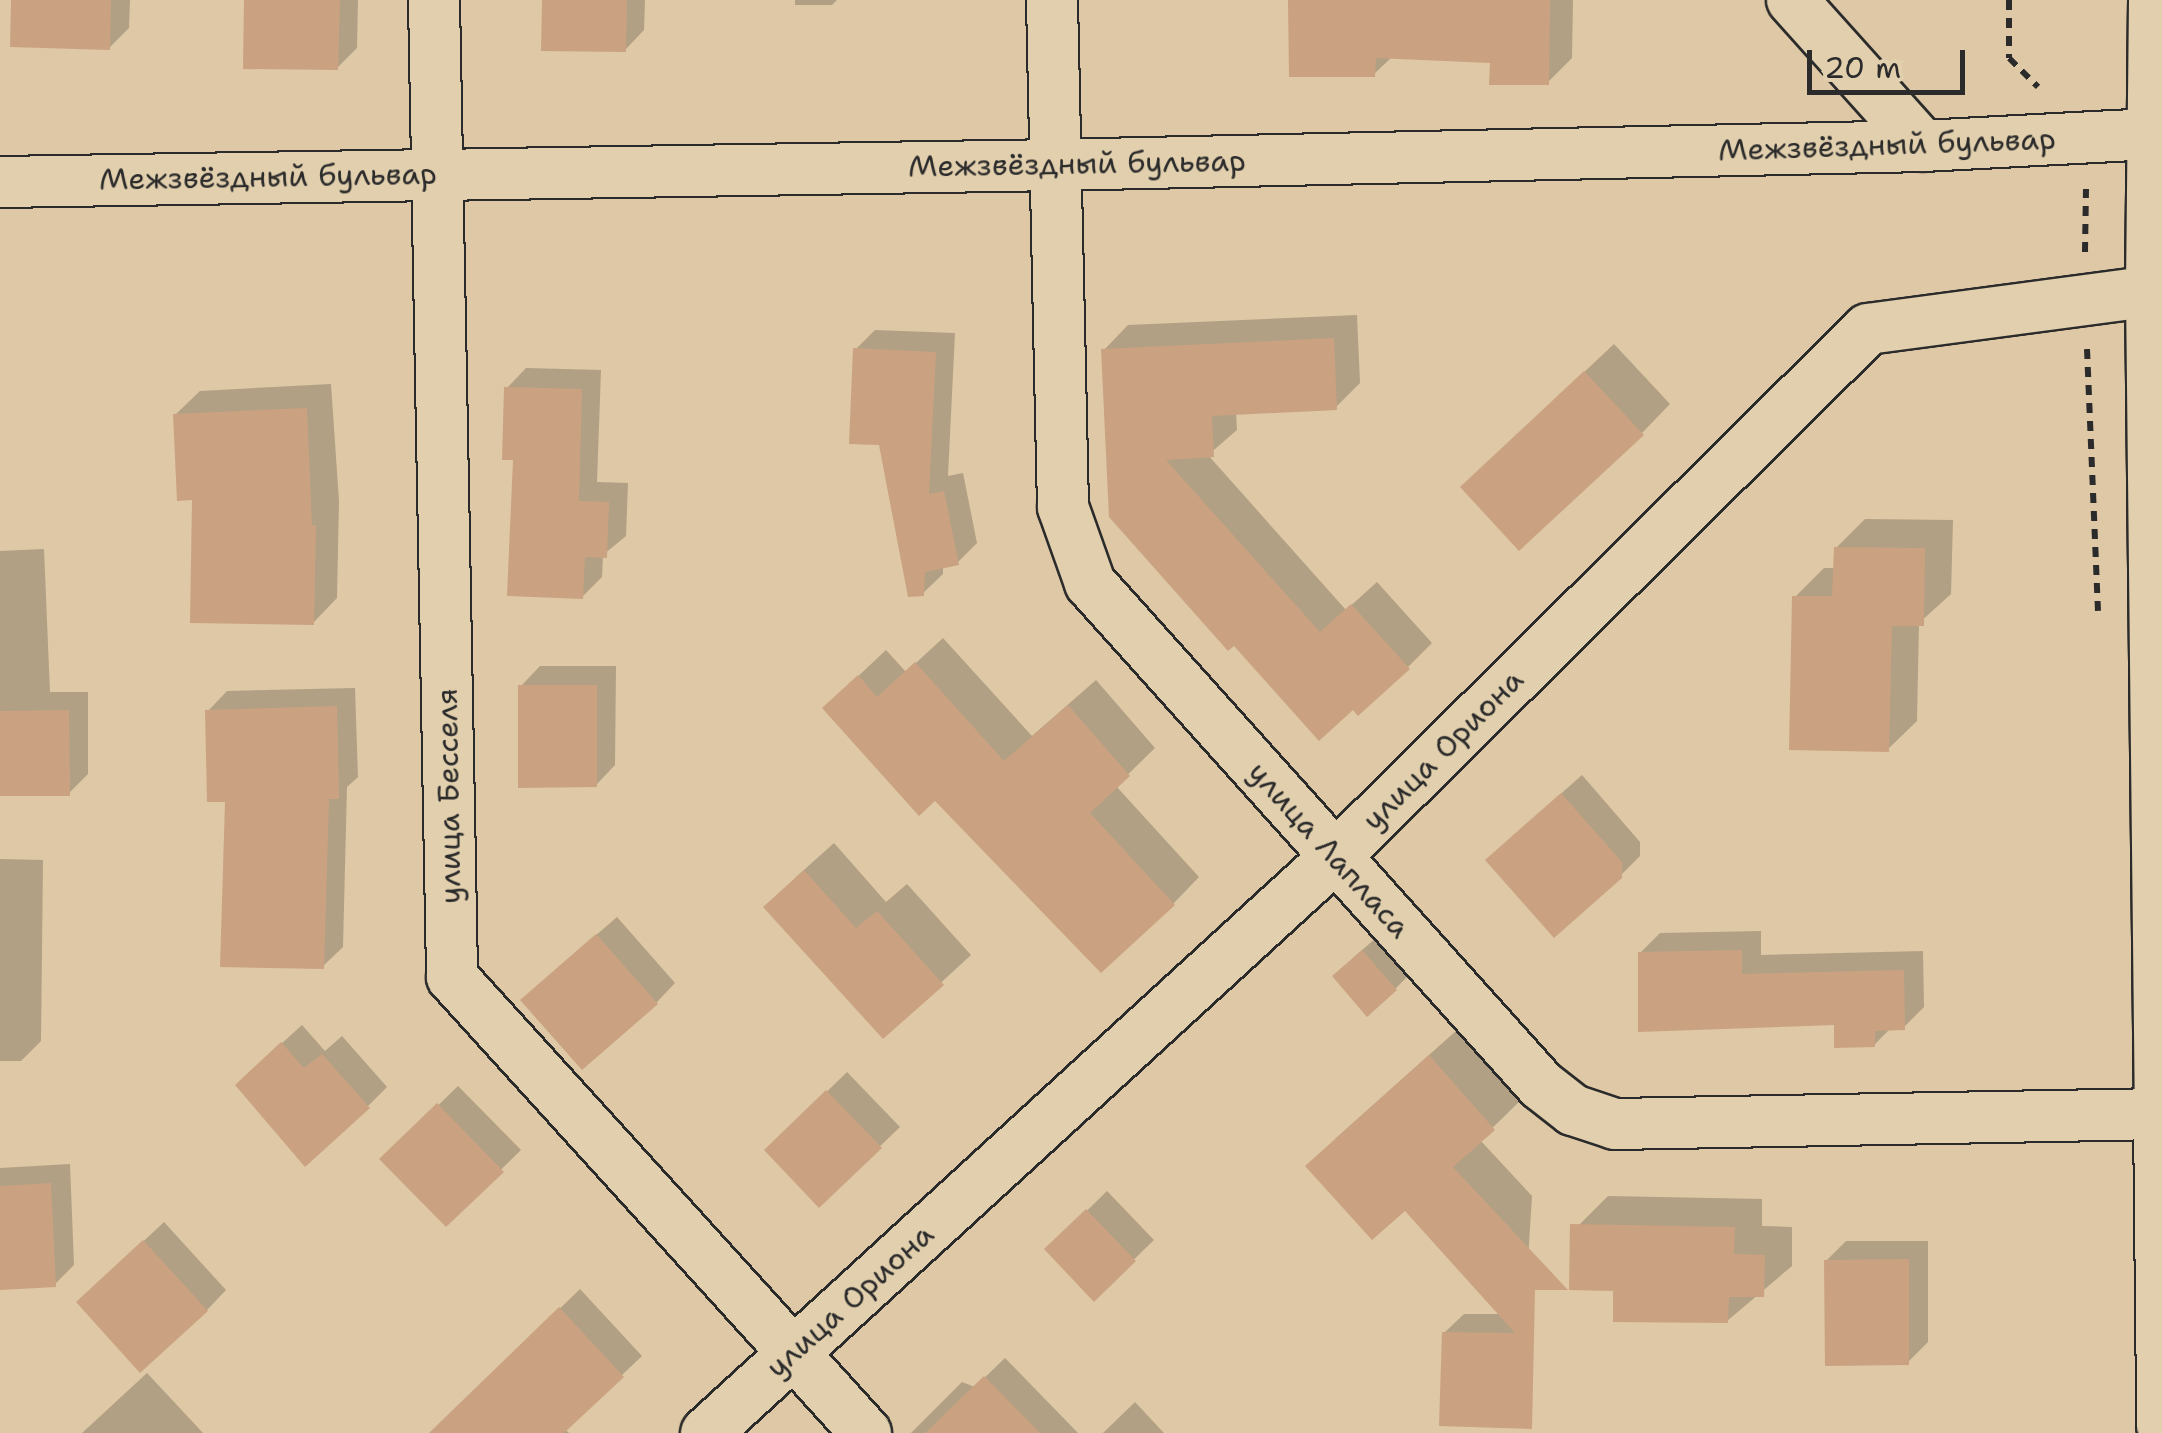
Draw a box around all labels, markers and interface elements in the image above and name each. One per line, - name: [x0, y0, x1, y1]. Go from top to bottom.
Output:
- scale bar: [1812, 30, 1970, 92]
- text: 20 m: [1824, 47, 1901, 88]
- street label: Межзвёздный бульвар: [1718, 121, 2056, 169]
- street label: Межзвёздный бульвар: [908, 143, 1246, 185]
- street label: Межзвёздный бульвар: [99, 156, 437, 198]
- street label: улица Ориона: [1355, 662, 1531, 838]
- street label: улица Бесселя: [429, 688, 469, 904]
- street label: улица Лапласа: [1240, 755, 1418, 945]
- street label: улица Ориона: [759, 1216, 941, 1386]

